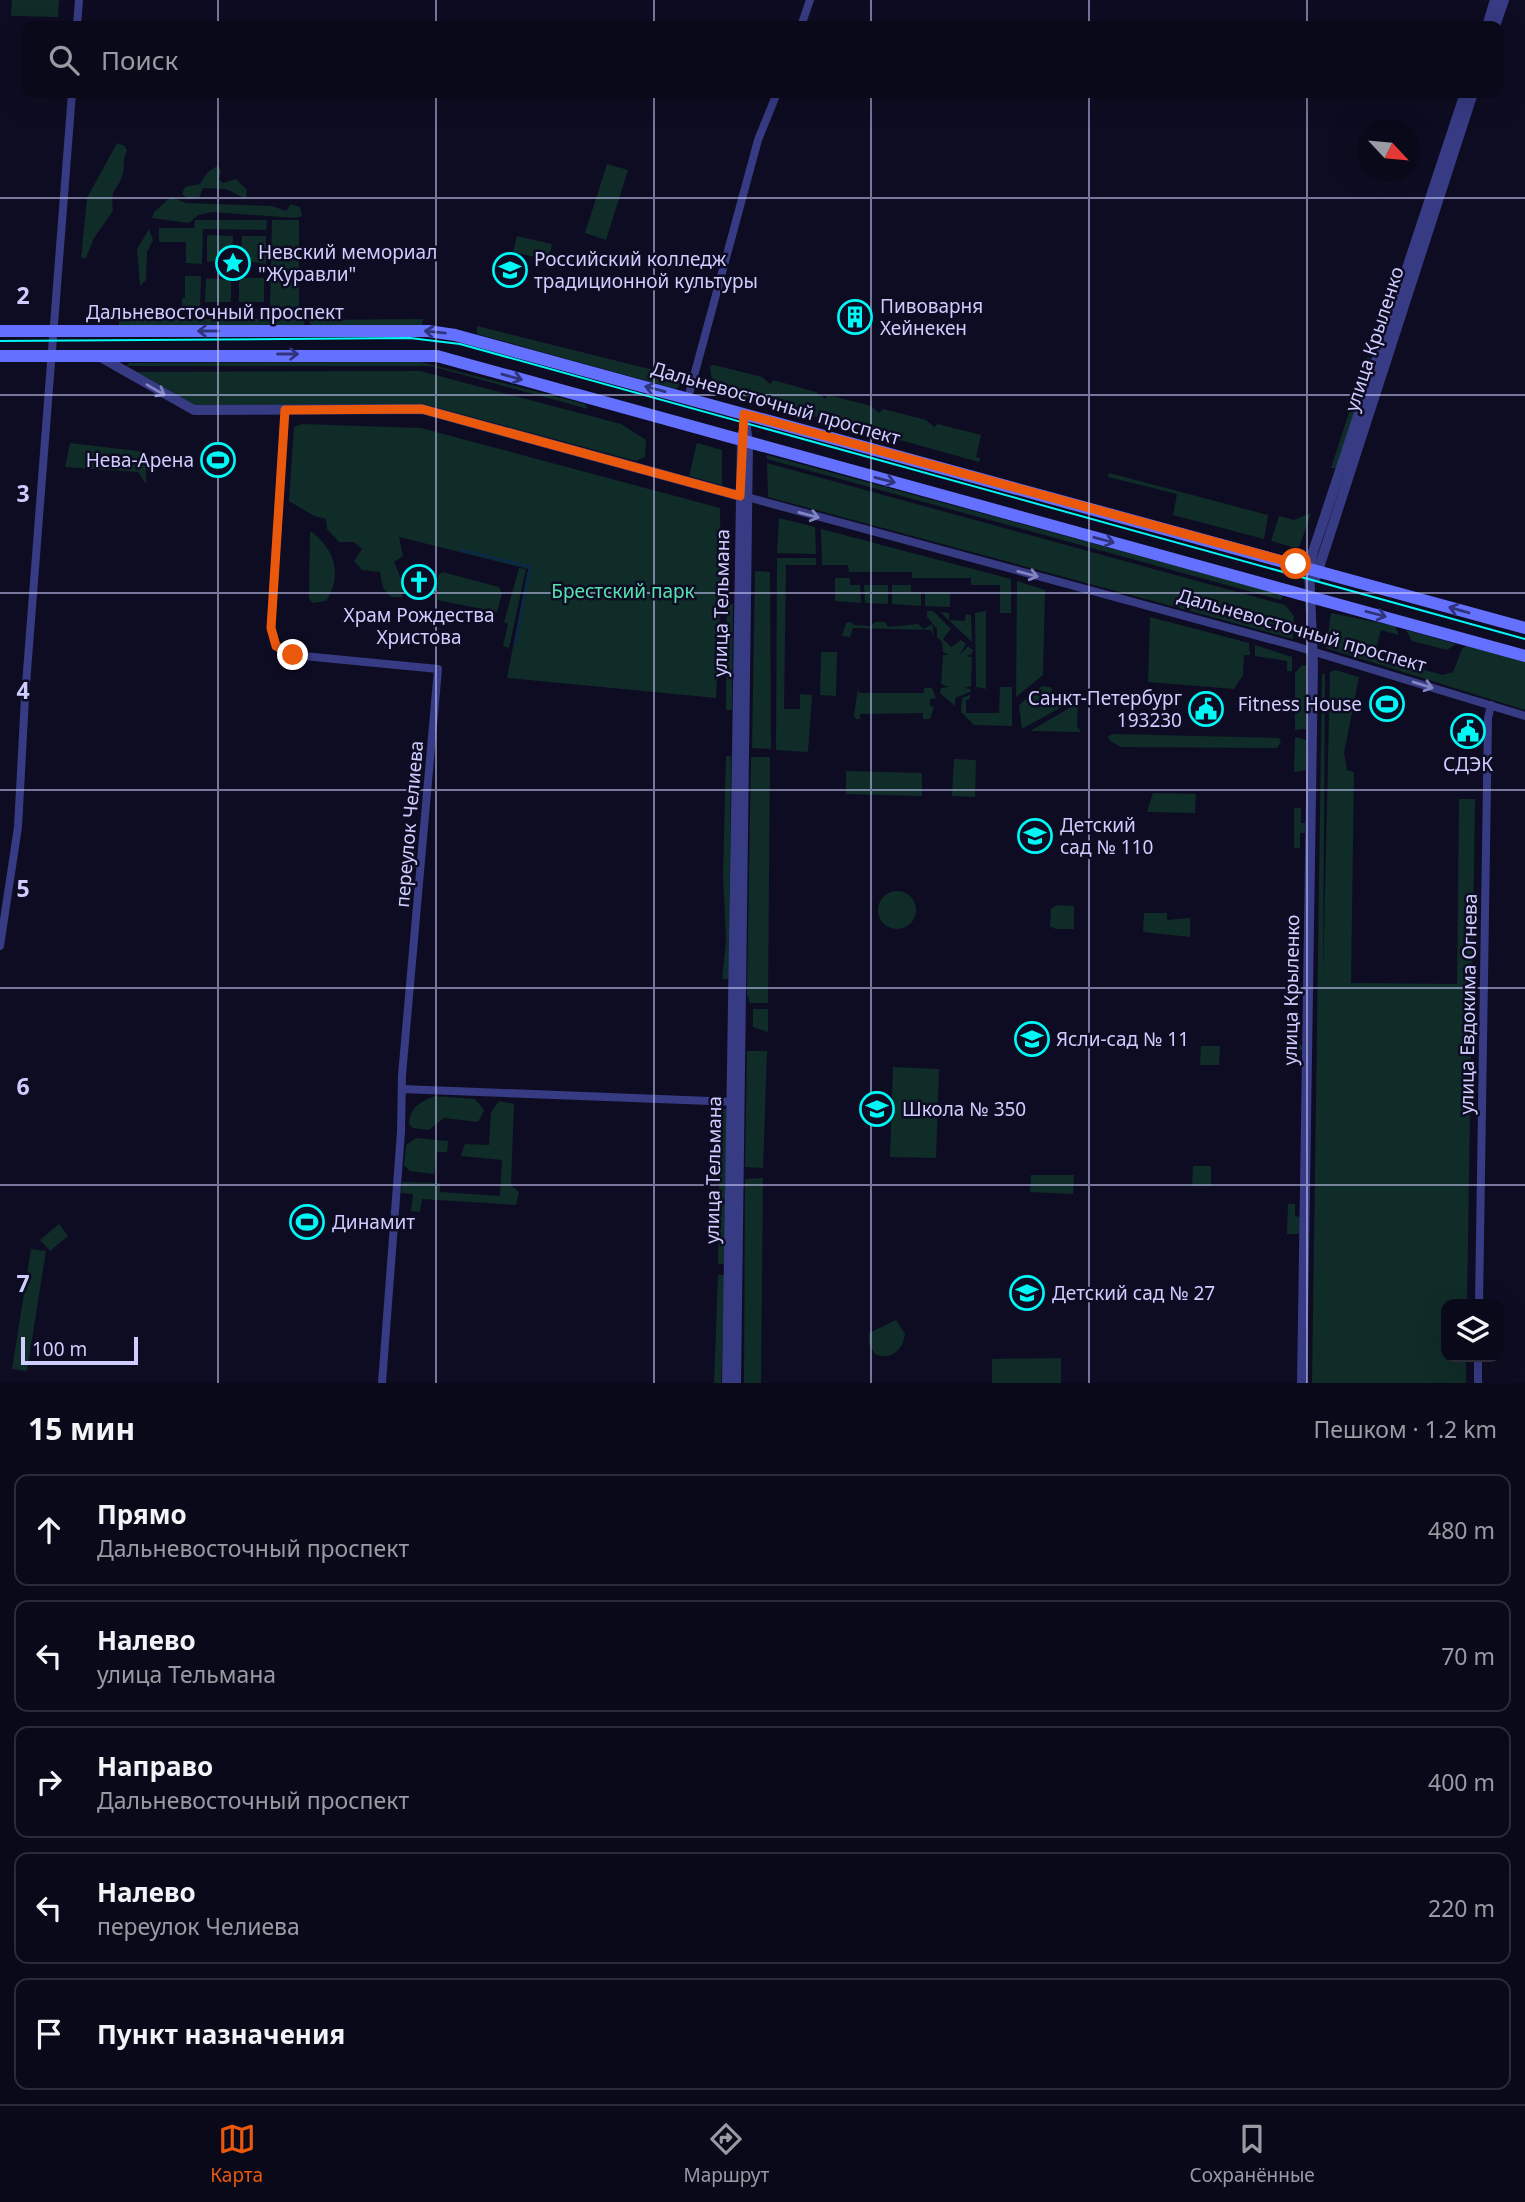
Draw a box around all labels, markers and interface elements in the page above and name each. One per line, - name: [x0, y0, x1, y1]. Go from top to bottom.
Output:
- search box: [21, 21, 1504, 98]
- icon: search: [45, 41, 83, 79]
- text: Поиск: [101, 42, 178, 78]
- north arrow: [1357, 119, 1420, 182]
- place label: Невский мемориал "Журавли": [258, 239, 437, 287]
- place icon: Невский мемориал "Журавли": [214, 244, 252, 282]
- place label: Российский колледж традиционной культуры: [534, 246, 758, 294]
- school or university icon: Российский колледж традиционной культуры: [491, 251, 529, 289]
- street label: улица Крыленко: [1338, 263, 1410, 415]
- text: 2: [16, 279, 30, 311]
- place label: Пивоварня Хейнекен: [880, 293, 983, 341]
- building icon: Пивоварня Хейнекен: [836, 298, 874, 336]
- street label: Дальневосточный проспект: [86, 299, 344, 325]
- one-way arrow: [196, 324, 219, 338]
- one-way arrow: [424, 325, 447, 338]
- one-way arrow: [276, 347, 299, 361]
- street label: Дальневосточный проспект: [649, 355, 904, 451]
- one-way arrow: [501, 371, 523, 384]
- one-way arrow: [644, 382, 666, 395]
- one-way arrow: [145, 384, 166, 397]
- sports icon: Нева-Арена: [199, 441, 237, 479]
- place label: Нева-Арена: [86, 447, 194, 473]
- one-way arrow: [873, 474, 896, 487]
- text: 3: [16, 477, 30, 509]
- one-way arrow: [798, 509, 820, 522]
- street label: улица Тельмана: [707, 529, 735, 677]
- one-way arrow: [1093, 534, 1115, 547]
- route start: [1280, 548, 1311, 579]
- church icon: Храм Рождества Христова: [400, 563, 438, 601]
- one-way arrow: [1017, 568, 1039, 581]
- park label: Брестский парк: [551, 578, 695, 604]
- street label: Дальневосточный проспект: [1175, 582, 1430, 678]
- place label: Храм Рождества Христова: [344, 602, 494, 650]
- one-way arrow: [1449, 602, 1471, 615]
- one-way arrow: [1365, 609, 1387, 622]
- route end: [277, 639, 308, 670]
- text: 4: [16, 674, 30, 706]
- one-way arrow: [1412, 679, 1434, 692]
- place label: Санкт-Петербург 193230: [1028, 685, 1182, 733]
- sports icon: Fitness House: [1368, 685, 1406, 723]
- public building icon: Санкт-Петербург 193230: [1187, 690, 1225, 728]
- place label: Fitness House: [1238, 691, 1362, 717]
- public building icon: СДЭК: [1449, 712, 1487, 750]
- street label: переулок Челиева: [389, 739, 429, 909]
- place label: СДЭК: [1443, 751, 1493, 777]
- place label: Детский сад № 110: [1060, 812, 1153, 860]
- school or university icon: Детский сад № 110: [1016, 817, 1054, 855]
- text: 5: [16, 872, 30, 904]
- street label: улица Евдокима Огнева: [1453, 893, 1483, 1115]
- street label: улица Крыленко: [1277, 914, 1305, 1066]
- school or university icon: Ясли-сад № 11: [1013, 1020, 1051, 1058]
- place label: Ясли-сад № 11: [1056, 1026, 1189, 1052]
- text: 6: [16, 1070, 30, 1102]
- school or university icon: Школа № 350: [858, 1090, 896, 1128]
- street label: улица Тельмана: [699, 1096, 727, 1244]
- place label: Школа № 350: [902, 1096, 1026, 1122]
- sports icon: Динамит: [288, 1203, 326, 1241]
- place label: Динамит: [332, 1209, 415, 1235]
- text: 7: [16, 1267, 30, 1299]
- school or university icon: Детский сад № 27: [1008, 1274, 1046, 1312]
- place label: Детский сад № 27: [1052, 1280, 1215, 1306]
- map controls: [1441, 1299, 1504, 1362]
- button: layers: [1441, 1299, 1504, 1362]
- scale bar: [21, 1334, 138, 1366]
- text: 100 m: [32, 1336, 87, 1362]
- text: 15 мин: [28, 1408, 135, 1449]
- text: Пешком · 1.2 km: [1313, 1413, 1497, 1445]
- text: Прямо: [97, 1496, 187, 1532]
- icon: ahead: [30, 1511, 68, 1549]
- text: 480 m: [1428, 1514, 1495, 1546]
- text: Дальневосточный проспект: [97, 1532, 409, 1564]
- text: Налево: [97, 1622, 196, 1658]
- icon: left: [30, 1637, 68, 1675]
- text: 70 m: [1441, 1640, 1495, 1672]
- text: улица Тельмана: [97, 1658, 276, 1690]
- text: Направо: [97, 1748, 213, 1784]
- icon: right: [30, 1763, 68, 1801]
- text: 400 m: [1428, 1766, 1495, 1798]
- text: Дальневосточный проспект: [97, 1784, 409, 1816]
- text: Налево: [97, 1874, 196, 1910]
- icon: left: [30, 1889, 68, 1927]
- text: 220 m: [1428, 1892, 1495, 1924]
- text: переулок Челиева: [97, 1910, 300, 1942]
- icon: arrive: [30, 2015, 68, 2053]
- text: Пункт назначения: [97, 2016, 345, 2052]
- tab: Карта: [210, 2120, 263, 2188]
- tab: Маршрут: [683, 2120, 769, 2188]
- tab: Сохранённые: [1190, 2120, 1315, 2188]

